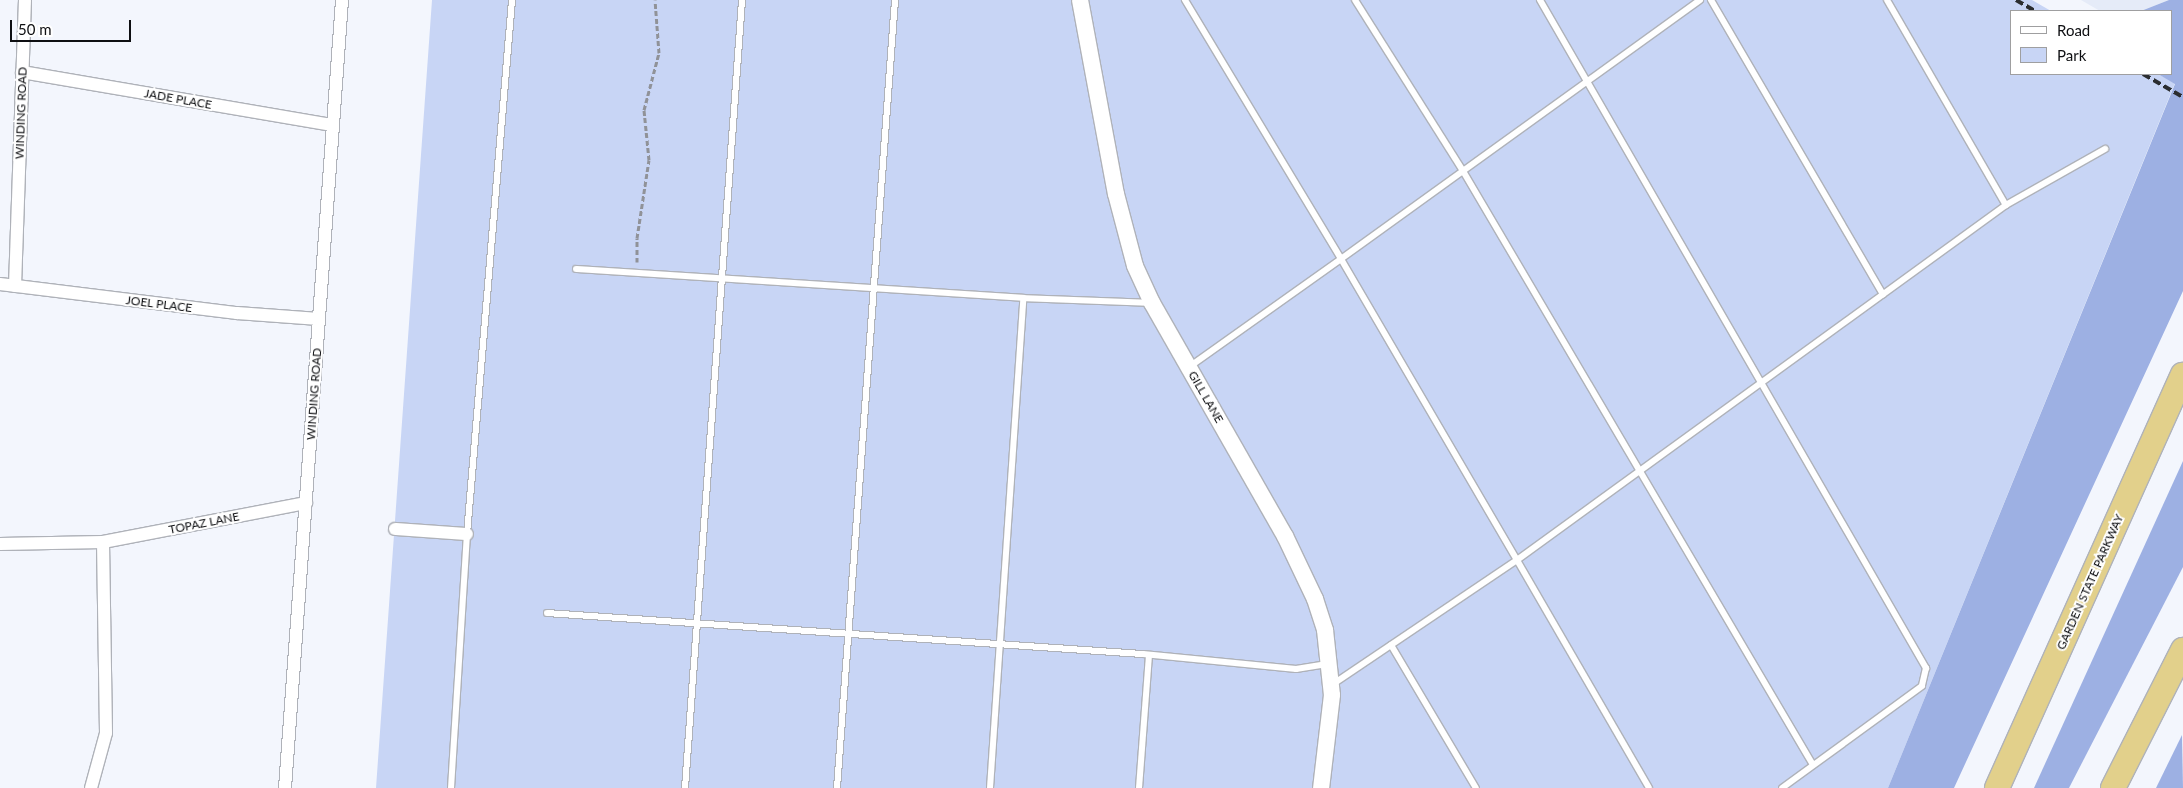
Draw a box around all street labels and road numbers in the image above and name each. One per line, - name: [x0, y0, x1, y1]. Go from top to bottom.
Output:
- street label: WINDING ROAD: [12, 67, 30, 159]
- street label: JADE PLACE: [143, 86, 213, 112]
- street label: JOEL PLACE: [125, 293, 193, 315]
- street label: WINDING ROAD: [304, 347, 324, 441]
- street label: GILL LANE: [1185, 368, 1227, 426]
- street label: TOPAZ LANE: [167, 509, 241, 537]
- street label: GARDEN STATE PARKWAY: [2054, 512, 2126, 652]

